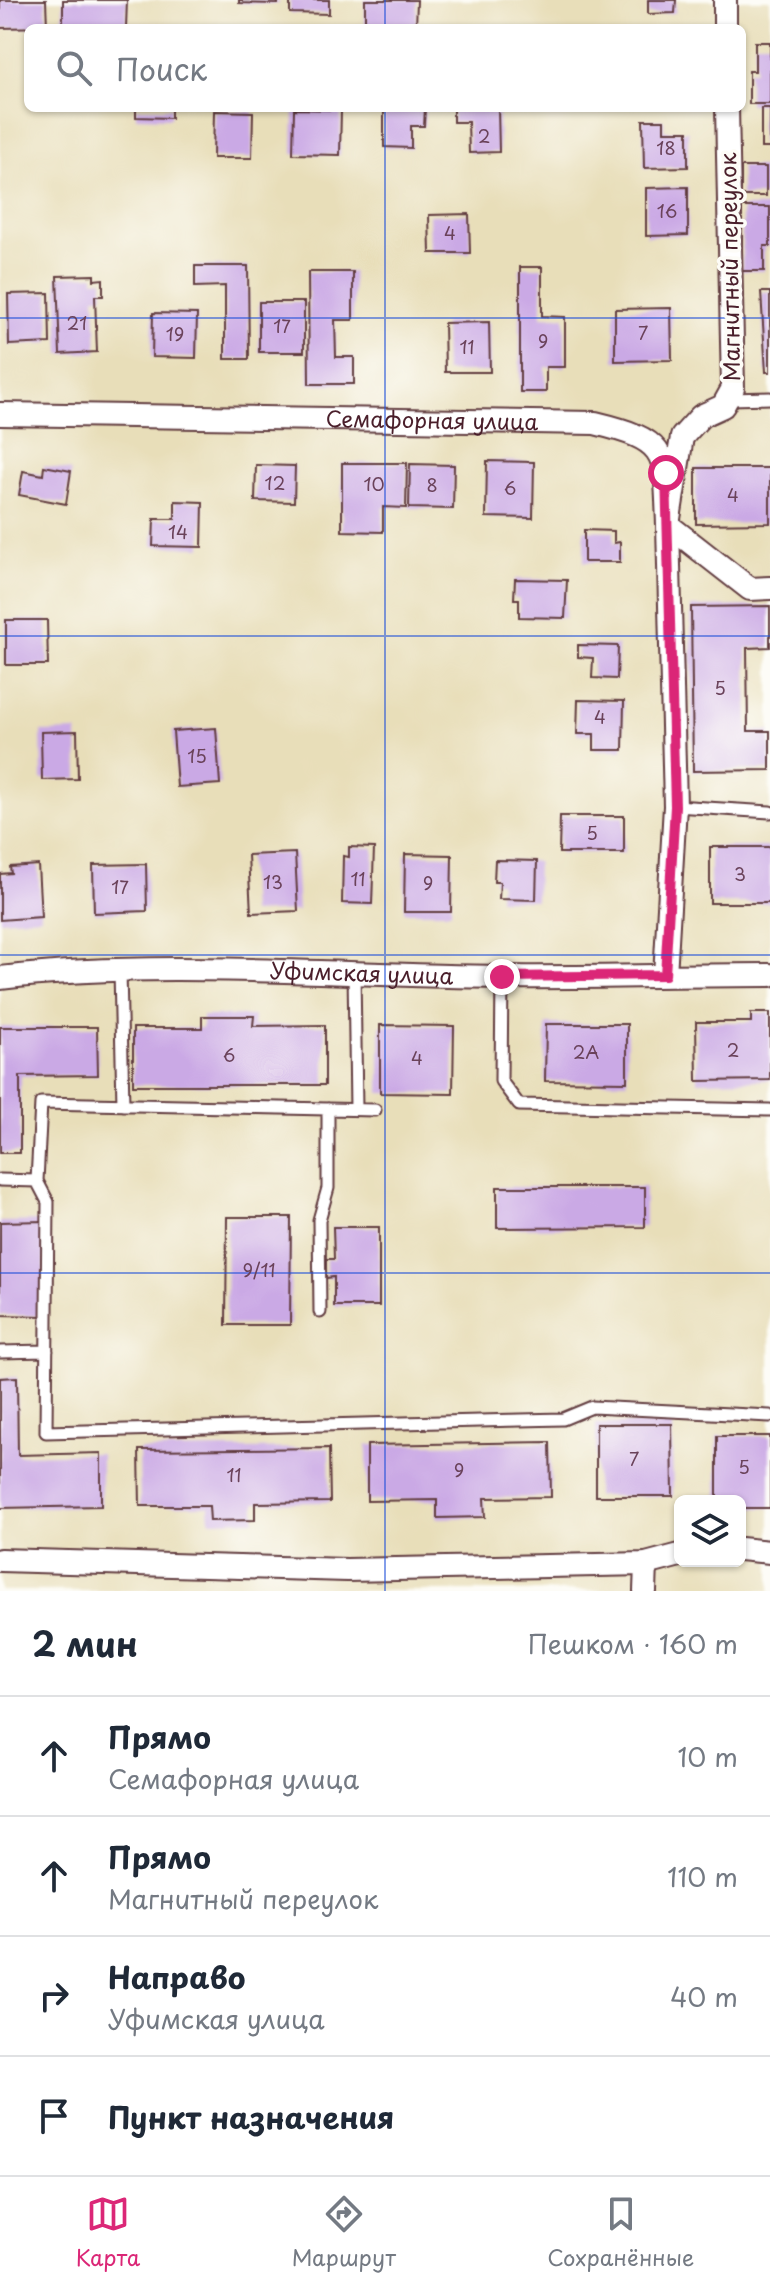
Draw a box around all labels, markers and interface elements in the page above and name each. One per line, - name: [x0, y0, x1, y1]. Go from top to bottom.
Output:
- search box: [24, 24, 746, 112]
- icon: search: [52, 46, 96, 90]
- text: Поиск: [116, 46, 207, 91]
- house number: 2: [478, 122, 490, 149]
- house number: 18: [656, 134, 676, 161]
- street label: Магнитный переулок: [710, 151, 747, 382]
- house number: 16: [657, 197, 677, 224]
- house number: 4: [444, 219, 456, 246]
- house number: 21: [67, 309, 87, 336]
- house number: 17: [273, 312, 291, 339]
- house number: 7: [638, 319, 648, 346]
- house number: 19: [166, 320, 184, 347]
- house number: 9: [538, 327, 548, 354]
- house number: 11: [459, 333, 475, 360]
- street label: Семафорная улица: [325, 401, 539, 437]
- route start: [648, 455, 684, 491]
- house number: 12: [265, 469, 285, 496]
- house number: 10: [363, 470, 385, 497]
- house number: 8: [426, 471, 438, 498]
- house number: 6: [504, 474, 516, 501]
- house number: 4: [727, 481, 739, 508]
- house number: 14: [168, 518, 188, 545]
- house number: 5: [714, 674, 726, 701]
- house number: 4: [594, 703, 606, 730]
- house number: 15: [187, 742, 207, 769]
- house number: 5: [586, 819, 598, 846]
- house number: 3: [734, 860, 746, 887]
- house number: 11: [350, 865, 366, 892]
- house number: 13: [263, 868, 283, 895]
- house number: 9: [423, 869, 433, 896]
- house number: 17: [111, 873, 129, 900]
- street label: Уфимская улица: [270, 952, 454, 991]
- route end: [484, 959, 520, 995]
- house number: 2: [727, 1036, 739, 1063]
- house number: 2А: [573, 1038, 599, 1065]
- house number: 6: [223, 1041, 235, 1068]
- house number: 4: [411, 1044, 423, 1071]
- house number: 9/11: [243, 1256, 276, 1283]
- house number: 7: [629, 1445, 639, 1472]
- house number: 5: [738, 1453, 750, 1480]
- house number: 9: [454, 1456, 464, 1483]
- house number: 11: [226, 1461, 242, 1488]
- map controls: [674, 1495, 746, 1567]
- button: layers: [674, 1495, 746, 1567]
- text: 2 мин: [32, 1617, 138, 1669]
- text: Пешком · 160 m: [528, 1624, 738, 1663]
- text: Прямо: [108, 1714, 211, 1759]
- icon: ahead: [32, 1734, 76, 1778]
- text: 10 m: [677, 1737, 738, 1776]
- text: Семафорная улица: [108, 1759, 359, 1798]
- text: Прямо: [108, 1834, 211, 1879]
- icon: ahead: [32, 1854, 76, 1898]
- text: 110 m: [667, 1857, 738, 1896]
- text: Магнитный переулок: [108, 1879, 378, 1918]
- text: Направо: [108, 1954, 246, 1999]
- icon: right: [32, 1974, 76, 2018]
- text: 40 m: [670, 1977, 738, 2016]
- text: Уфимская улица: [108, 1999, 325, 2038]
- icon: arrive: [32, 2094, 76, 2138]
- text: Пункт назначения: [108, 2094, 394, 2139]
- tab: Карта: [76, 2192, 140, 2273]
- tab: Маршрут: [292, 2192, 396, 2273]
- tab: Сохранённые: [547, 2192, 694, 2273]

